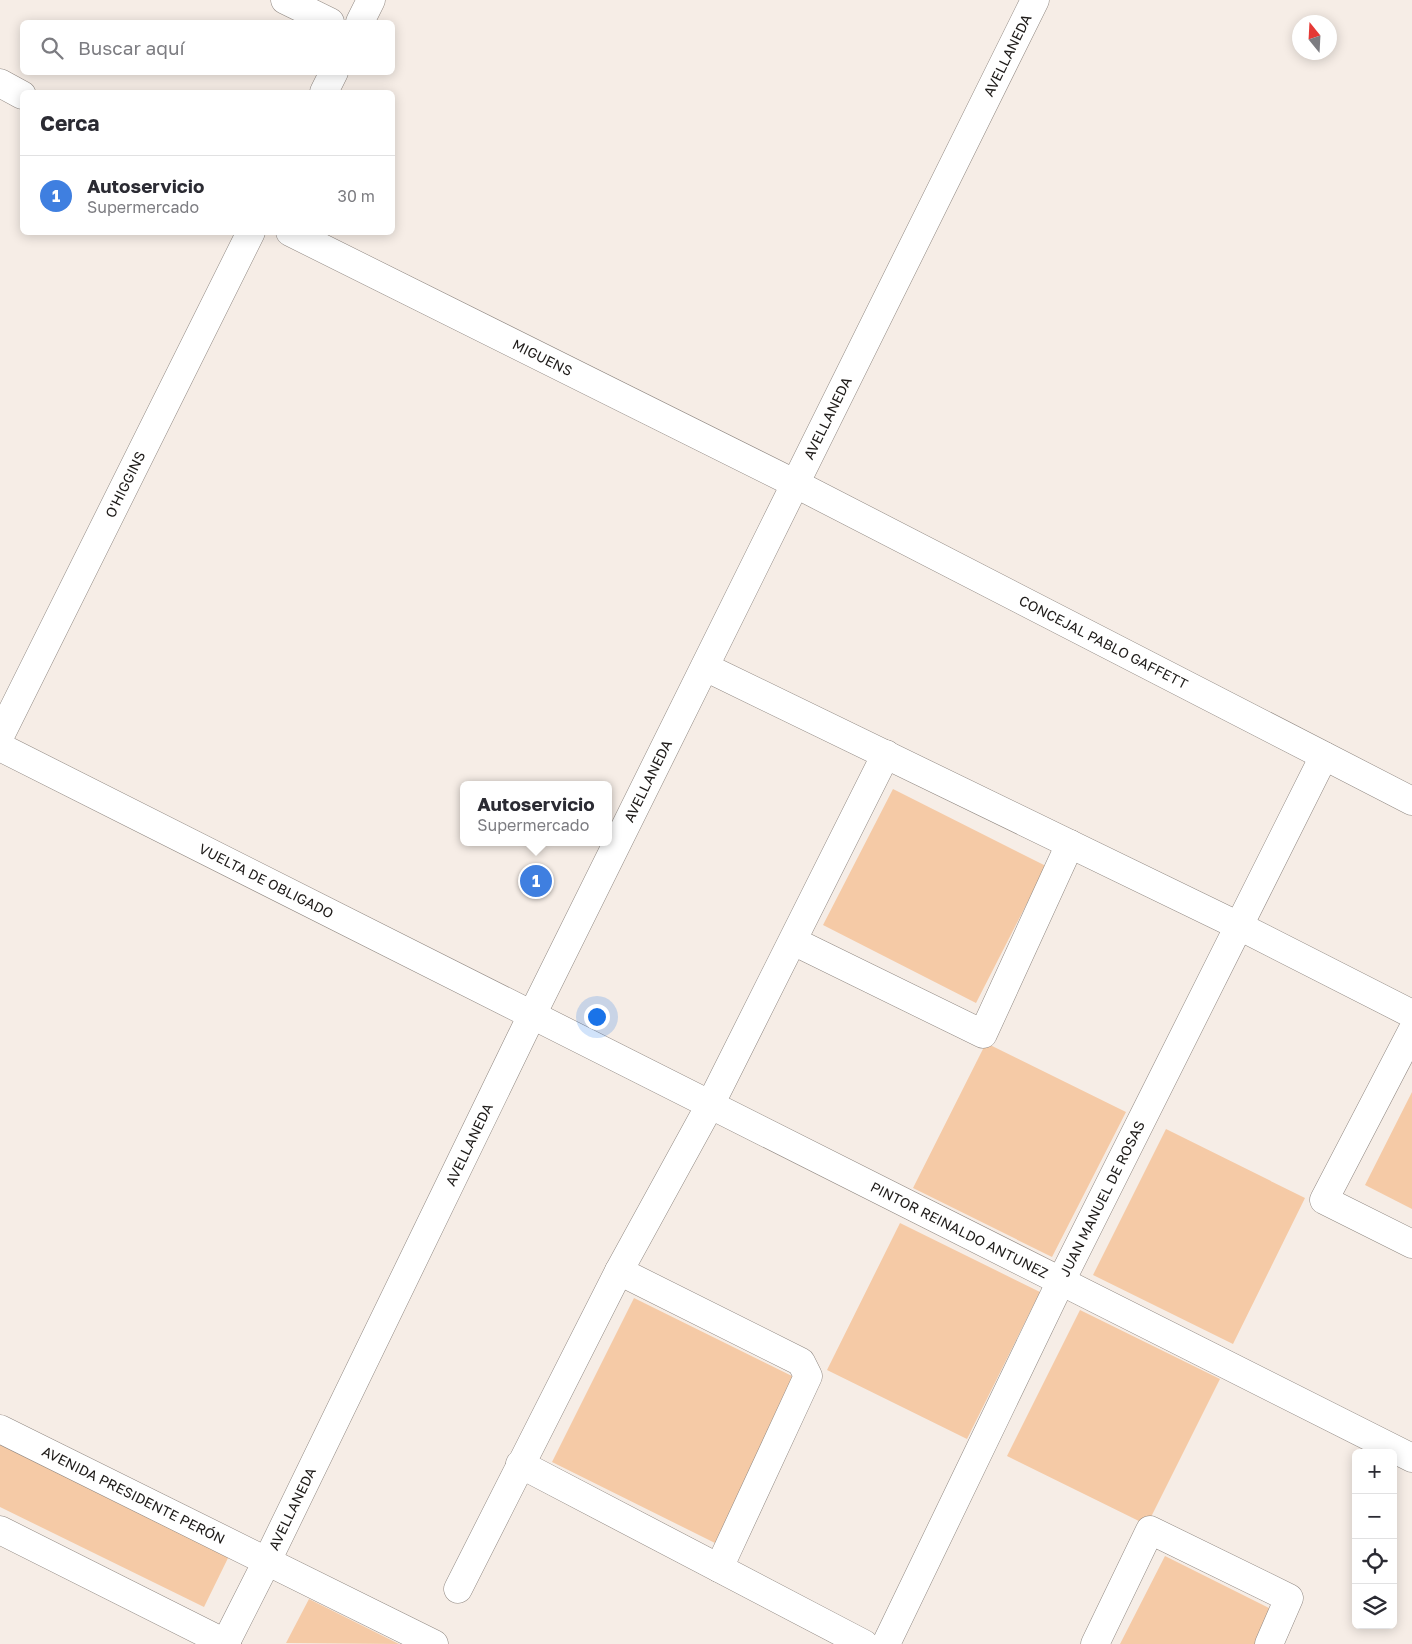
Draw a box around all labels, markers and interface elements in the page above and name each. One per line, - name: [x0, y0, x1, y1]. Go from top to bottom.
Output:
- street label: AVELLANEDA: [980, 10, 1035, 99]
- north arrow: [1292, 15, 1337, 60]
- search box: [20, 20, 395, 75]
- icon: search: [38, 34, 66, 62]
- text: Buscar aquí: [78, 36, 185, 59]
- text: Cerca: [40, 110, 99, 136]
- text: Autoservicio: [87, 174, 204, 197]
- text: 1: [52, 186, 60, 206]
- text: 30 m: [338, 186, 375, 206]
- text: Supermercado: [87, 197, 199, 217]
- street label: MIGUENS: [510, 335, 575, 379]
- street label: AVELLANEDA: [800, 373, 855, 462]
- street label: O'HIGGINS: [101, 448, 149, 520]
- street label: CONCEJAL PABLO GAFFETT: [1016, 591, 1191, 692]
- street label: AVELLANEDA: [620, 736, 675, 825]
- popup: [460, 781, 612, 846]
- text: Autoservicio: [477, 792, 595, 815]
- text: Supermercado: [477, 815, 589, 835]
- street label: VUELTA DE OBLIGADO: [196, 840, 337, 922]
- pin: 1: [520, 862, 552, 900]
- your location: [584, 1004, 610, 1030]
- street label: AVELLANEDA: [441, 1100, 496, 1188]
- street label: JUAN MANUEL DE ROSAS: [1056, 1118, 1148, 1279]
- street label: PINTOR REINALDO ANTUNEZ: [868, 1178, 1051, 1281]
- street label: AVENIDA PRESIDENTE PERÓN: [39, 1442, 228, 1547]
- map controls: [1352, 1449, 1397, 1629]
- button: +: [1352, 1449, 1397, 1494]
- street label: AVELLANEDA: [265, 1464, 319, 1553]
- button: −: [1352, 1494, 1397, 1539]
- button: locate: [1352, 1539, 1397, 1584]
- button: layers: [1352, 1584, 1397, 1629]

